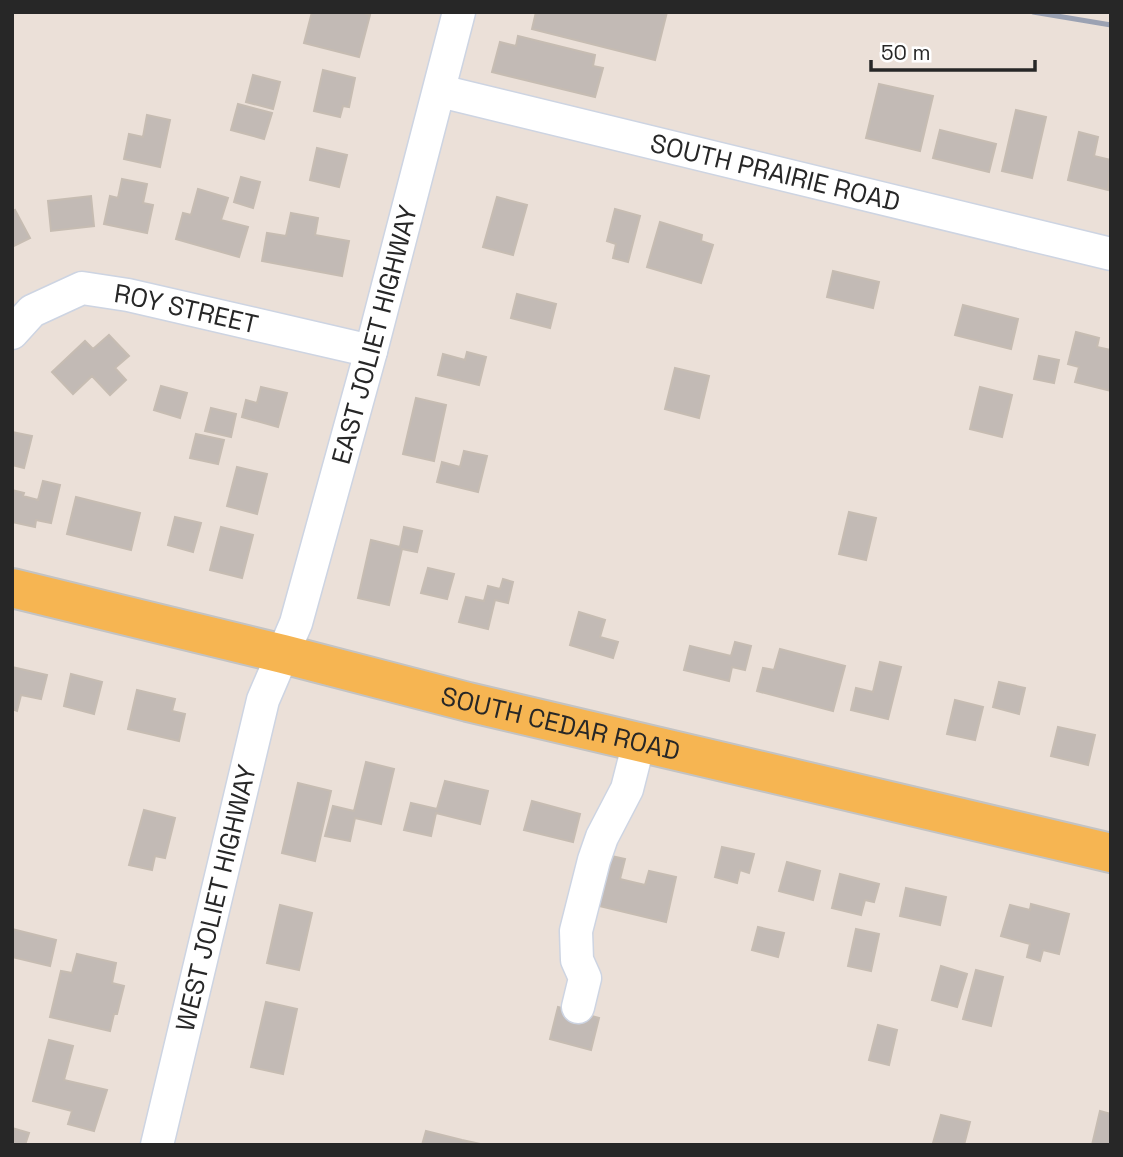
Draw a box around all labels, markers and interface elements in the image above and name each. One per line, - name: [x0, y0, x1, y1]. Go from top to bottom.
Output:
- scale bar: [871, 28, 1036, 72]
- text: 50 m: [881, 39, 931, 66]
- street label: SOUTH PRAIRIE ROAD: [647, 126, 904, 219]
- street label: EAST JOLIET HIGHWAY: [324, 202, 425, 468]
- street label: ROY STREET: [112, 276, 261, 341]
- street label: SOUTH CEDAR ROAD: [437, 679, 683, 768]
- street label: WEST JOLIET HIGHWAY: [168, 761, 264, 1035]

